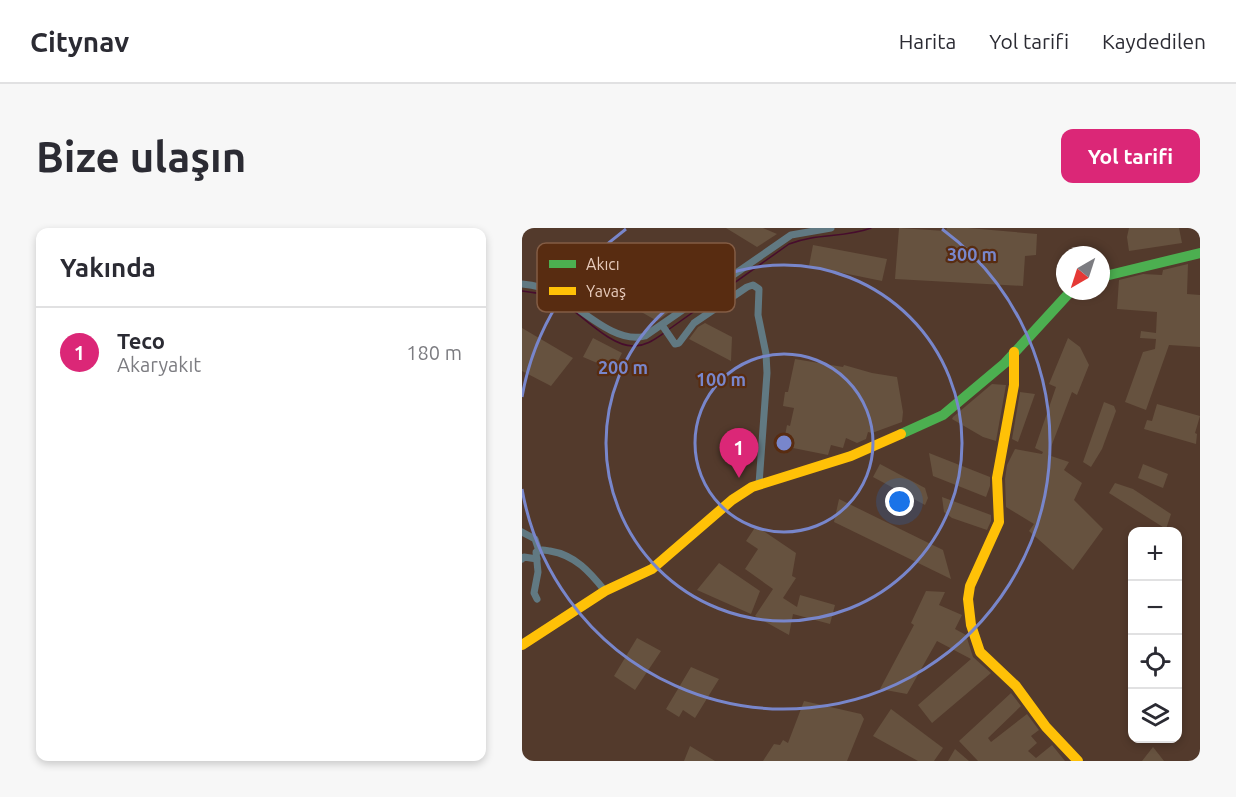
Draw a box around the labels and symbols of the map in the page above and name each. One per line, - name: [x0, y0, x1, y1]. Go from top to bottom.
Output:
- legend: [537, 243, 735, 312]
- text: 300 m: [947, 244, 997, 264]
- north arrow: [1056, 246, 1110, 300]
- text: Akıcı: [586, 255, 620, 273]
- text: Yavaş: [586, 282, 626, 300]
- text: 200 m: [598, 357, 648, 377]
- text: 100 m: [696, 369, 746, 389]
- pin: 1: [720, 428, 758, 478]
- centre of rings: [774, 433, 794, 453]
- your location: [885, 487, 914, 516]

